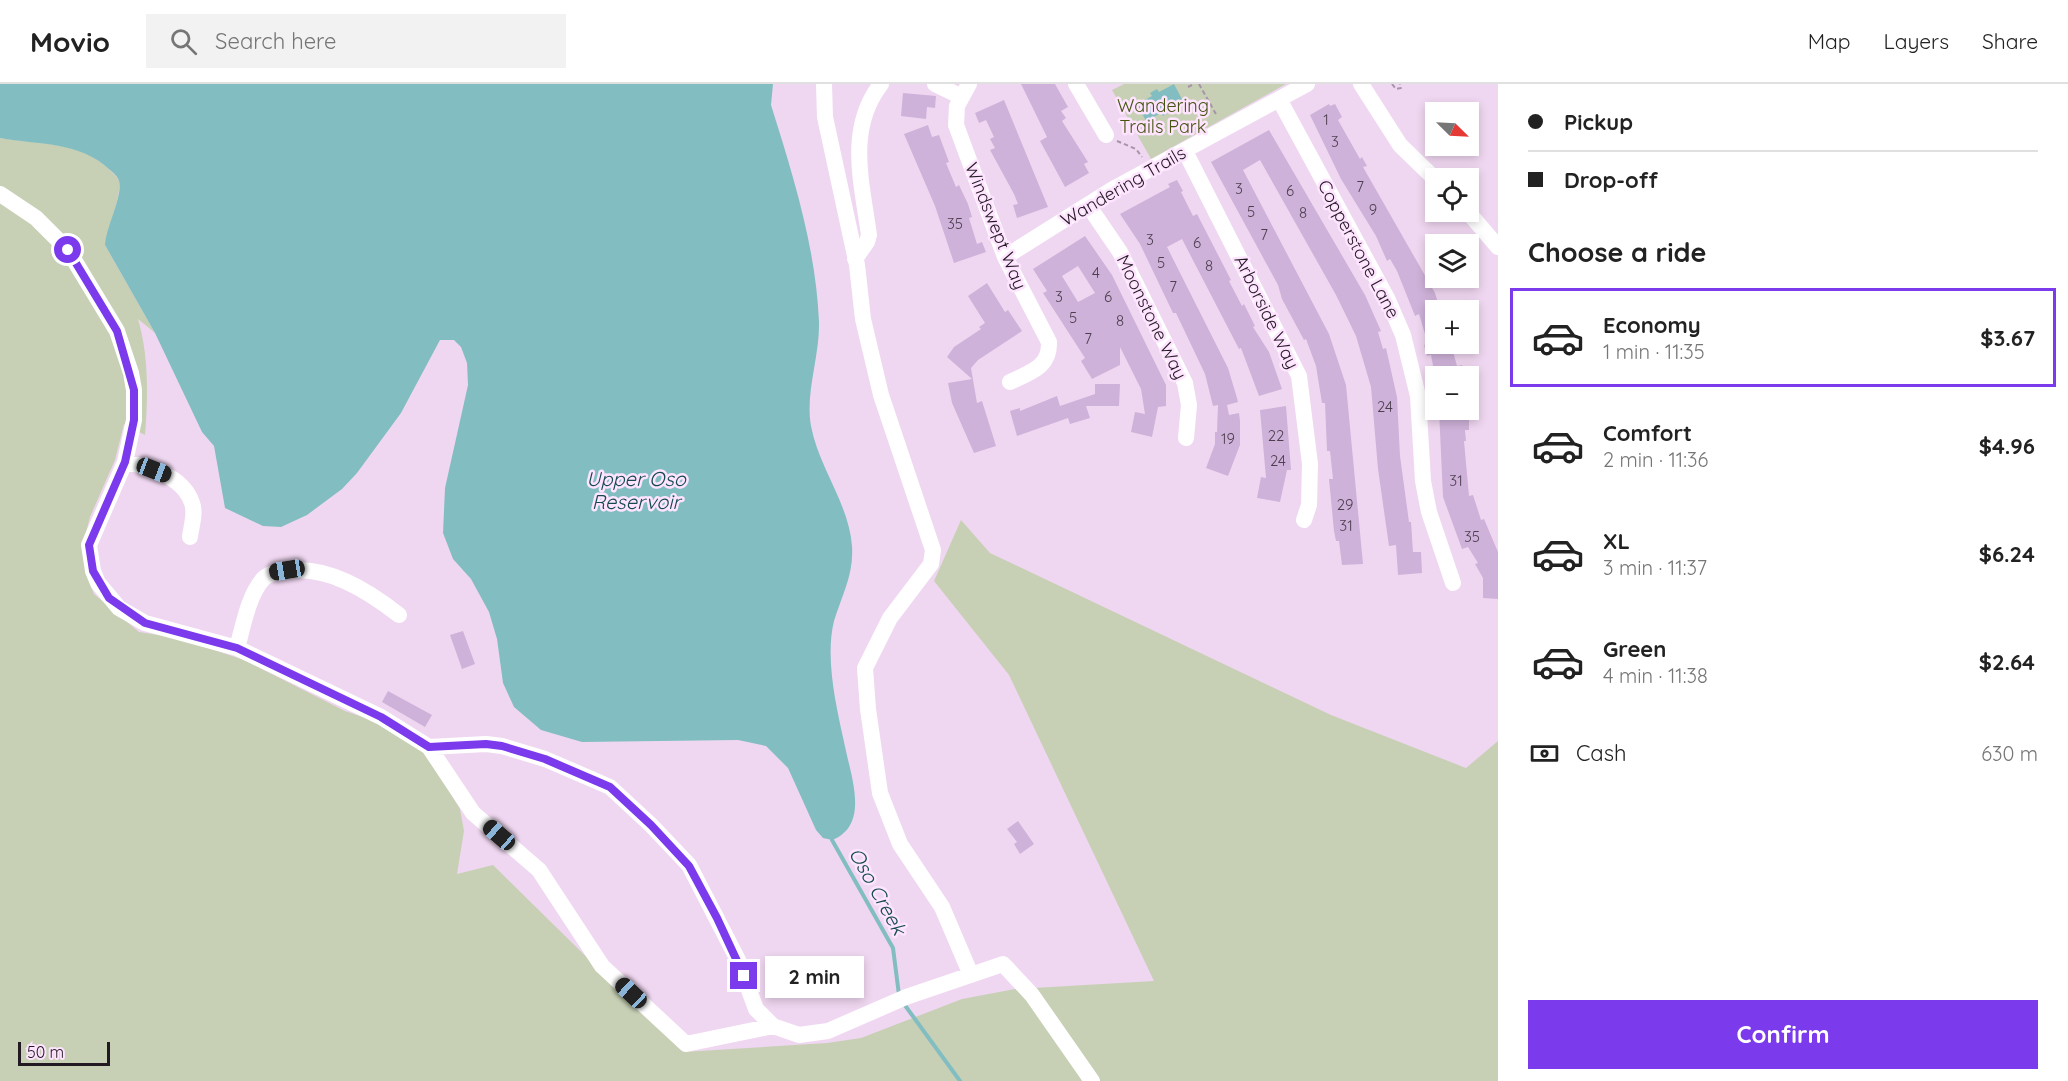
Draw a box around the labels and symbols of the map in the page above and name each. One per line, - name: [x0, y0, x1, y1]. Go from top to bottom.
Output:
- park label: Wandering Trails Park: [1117, 94, 1209, 138]
- north arrow: [1425, 102, 1479, 156]
- house number: 1: [1323, 110, 1329, 129]
- house number: 3: [1331, 132, 1339, 151]
- street label: Wandering Trails: [1056, 141, 1190, 231]
- street label: Windswept Way: [960, 159, 1032, 293]
- street label: Copperstone Lane: [1313, 176, 1405, 322]
- house number: 7: [1356, 177, 1364, 196]
- house number: 3: [1235, 179, 1243, 198]
- house number: 6: [1286, 181, 1294, 200]
- house number: 9: [1369, 200, 1377, 219]
- house number: 5: [1247, 202, 1255, 221]
- house number: 8: [1299, 203, 1307, 222]
- house number: 35: [947, 214, 963, 233]
- house number: 7: [1260, 225, 1268, 244]
- house number: 3: [1146, 230, 1154, 249]
- house number: 6: [1193, 233, 1201, 252]
- route start: [54, 236, 81, 263]
- street label: Moonstone Way: [1112, 251, 1192, 383]
- street label: Arborside Way: [1229, 251, 1305, 373]
- house number: 5: [1157, 253, 1165, 272]
- house number: 8: [1205, 256, 1213, 275]
- house number: 4: [1092, 263, 1100, 282]
- house number: 7: [1169, 277, 1177, 296]
- house number: 3: [1055, 287, 1063, 306]
- house number: 6: [1104, 287, 1112, 306]
- house number: 5: [1069, 308, 1077, 327]
- house number: 8: [1116, 311, 1124, 330]
- house number: 7: [1084, 329, 1092, 348]
- house number: 24: [1377, 397, 1393, 416]
- house number: 22: [1268, 426, 1284, 445]
- house number: 19: [1221, 429, 1235, 448]
- house number: 24: [1270, 451, 1286, 470]
- car: [134, 455, 174, 485]
- water label: Upper Oso Reservoir: [586, 466, 687, 514]
- house number: 31: [1449, 471, 1463, 490]
- house number: 29: [1337, 495, 1353, 514]
- house number: 31: [1339, 516, 1353, 535]
- house number: 35: [1464, 527, 1480, 546]
- car: [268, 558, 306, 582]
- car: [480, 816, 518, 854]
- water label: Oso Creek: [844, 843, 913, 941]
- callout: 2 min: [765, 955, 864, 997]
- route end: [730, 962, 757, 989]
- car: [612, 974, 650, 1012]
- scale bar: [18, 1039, 110, 1066]

